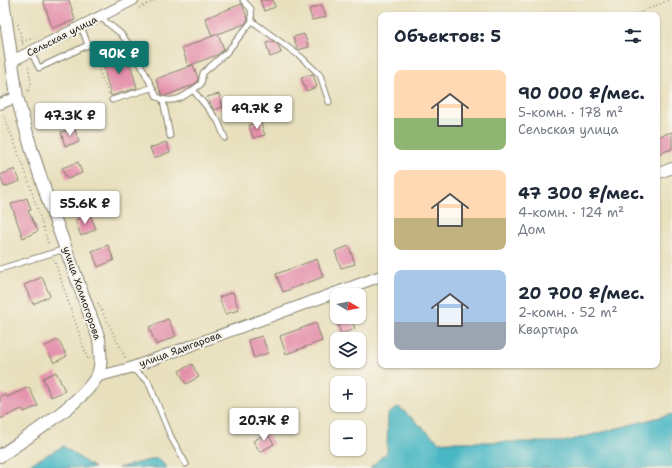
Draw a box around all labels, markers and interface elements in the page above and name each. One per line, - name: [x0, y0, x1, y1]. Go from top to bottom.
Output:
- street label: Сельская улица: [25, 12, 100, 59]
- text: Объектов: 5: [394, 25, 501, 47]
- icon: filters: [622, 25, 644, 47]
- pin: 90K ₽: [91, 41, 147, 75]
- text: 90K ₽: [99, 45, 139, 62]
- text: 90 000 ₽/мес.: [518, 82, 645, 104]
- icon: home: [426, 86, 474, 134]
- pin: 49.7K ₽: [220, 96, 294, 130]
- text: 49.7K ₽: [231, 100, 283, 117]
- pin: 47.3K ₽: [33, 103, 107, 137]
- text: 5-комн. · 178 m²: [518, 104, 623, 121]
- text: 47.3K ₽: [44, 107, 96, 124]
- text: Сельская улица: [518, 121, 619, 138]
- text: 47 300 ₽/мес.: [518, 182, 644, 204]
- icon: home: [426, 186, 474, 234]
- pin: 55.6K ₽: [48, 191, 122, 225]
- text: 55.6K ₽: [60, 195, 110, 212]
- text: 4-комн. · 124 m²: [518, 204, 624, 221]
- text: Дом: [518, 221, 546, 238]
- street label: улица Холмогорова: [60, 244, 104, 342]
- text: 20 700 ₽/мес.: [518, 282, 645, 304]
- icon: home: [426, 286, 474, 334]
- north arrow: [330, 288, 366, 324]
- map controls: [330, 288, 366, 456]
- text: 2-комн. · 52 m²: [518, 304, 617, 321]
- text: Квартира: [518, 321, 578, 338]
- street label: улица Ядыгарова: [137, 328, 224, 370]
- button: layers: [330, 332, 366, 368]
- button: +: [330, 376, 366, 412]
- pin: 20.7K ₽: [227, 408, 301, 442]
- text: 20.7K ₽: [239, 412, 289, 429]
- button: −: [330, 420, 366, 456]

